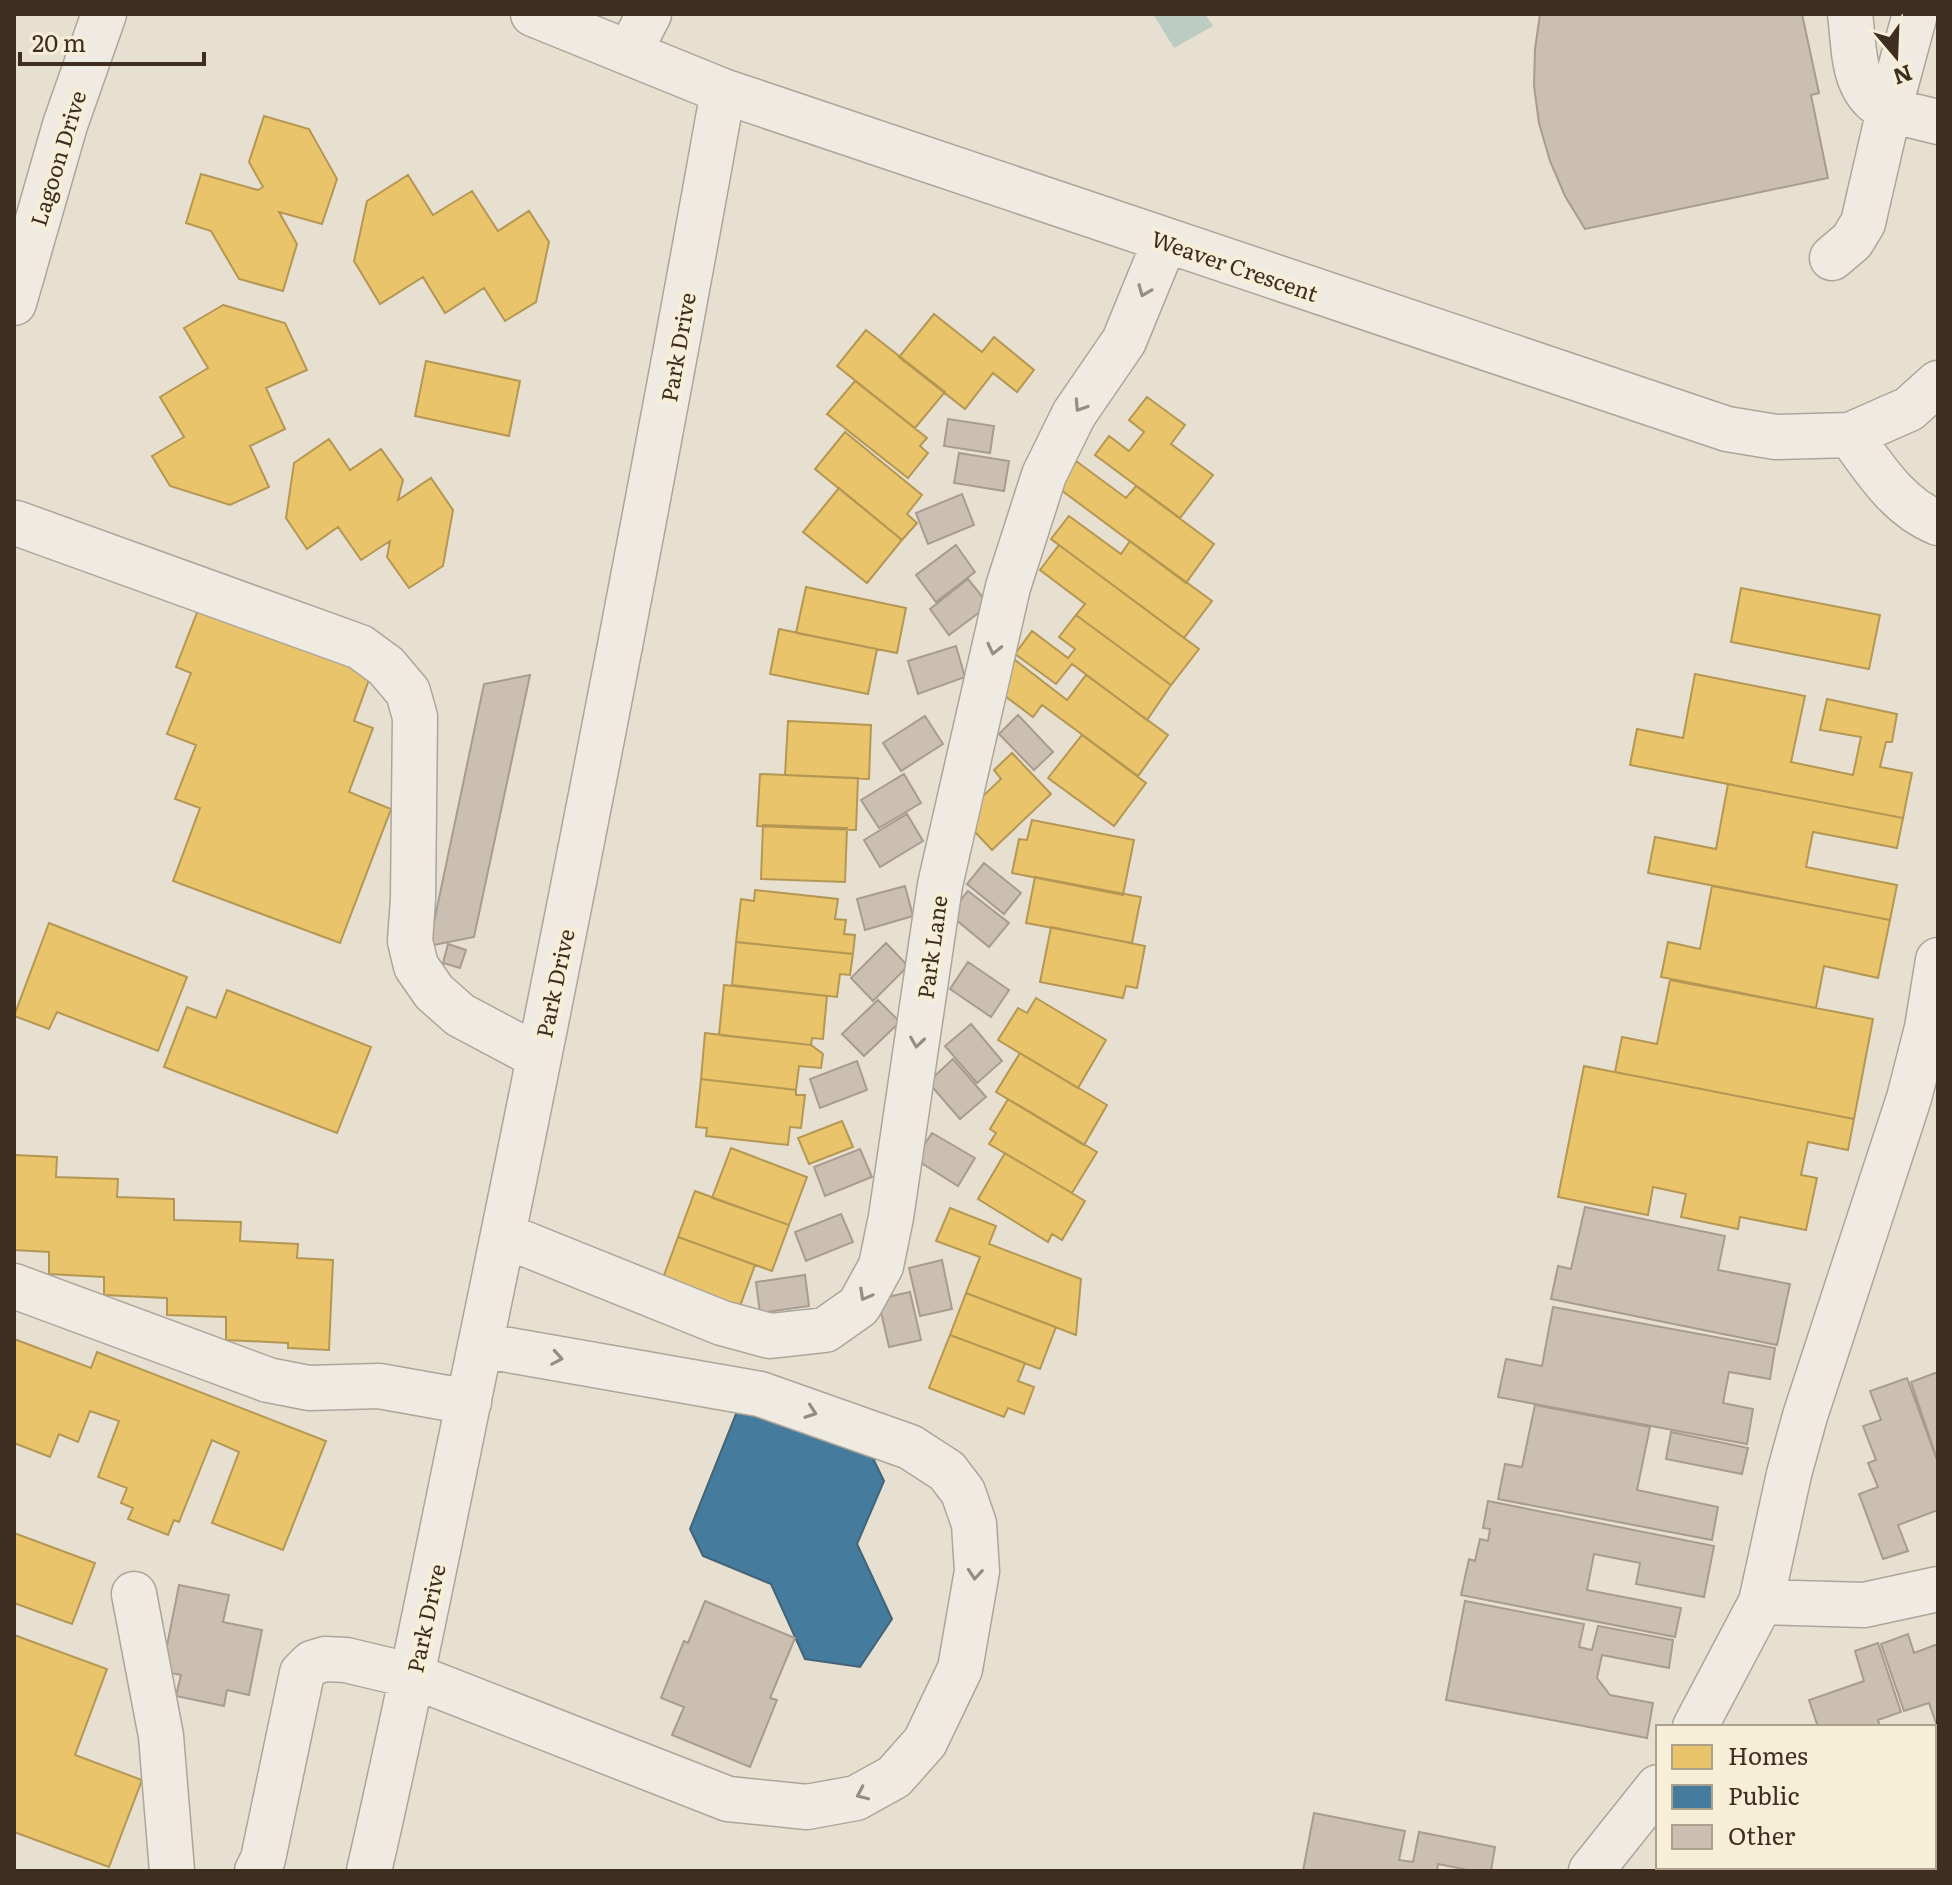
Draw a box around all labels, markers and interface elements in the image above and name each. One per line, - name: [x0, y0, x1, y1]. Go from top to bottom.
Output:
- scale bar: [20, 16, 204, 66]
- north arrow: [1856, 16, 1936, 96]
- text: 20 m: [32, 24, 86, 59]
- text: N: [1889, 58, 1917, 95]
- street label: Lagoon Drive: [21, 86, 93, 230]
- street label: Weaver Crescent: [1147, 221, 1323, 309]
- one-way arrow: [1138, 283, 1154, 297]
- street label: Park Drive: [651, 290, 703, 404]
- one-way arrow: [1075, 397, 1090, 412]
- one-way arrow: [986, 642, 1003, 656]
- street label: Park Lane: [907, 893, 955, 1001]
- street label: Park Drive: [526, 926, 582, 1040]
- one-way arrow: [909, 1035, 926, 1049]
- one-way arrow: [859, 1286, 875, 1300]
- one-way arrow: [550, 1349, 564, 1366]
- one-way arrow: [803, 1403, 817, 1419]
- street label: Park Drive: [397, 1561, 453, 1675]
- one-way arrow: [967, 1568, 984, 1581]
- legend: [1656, 1725, 1936, 1869]
- text: Homes: [1728, 1737, 1808, 1772]
- text: Public: [1728, 1777, 1799, 1812]
- one-way arrow: [856, 1784, 871, 1800]
- text: Other: [1728, 1817, 1796, 1852]

